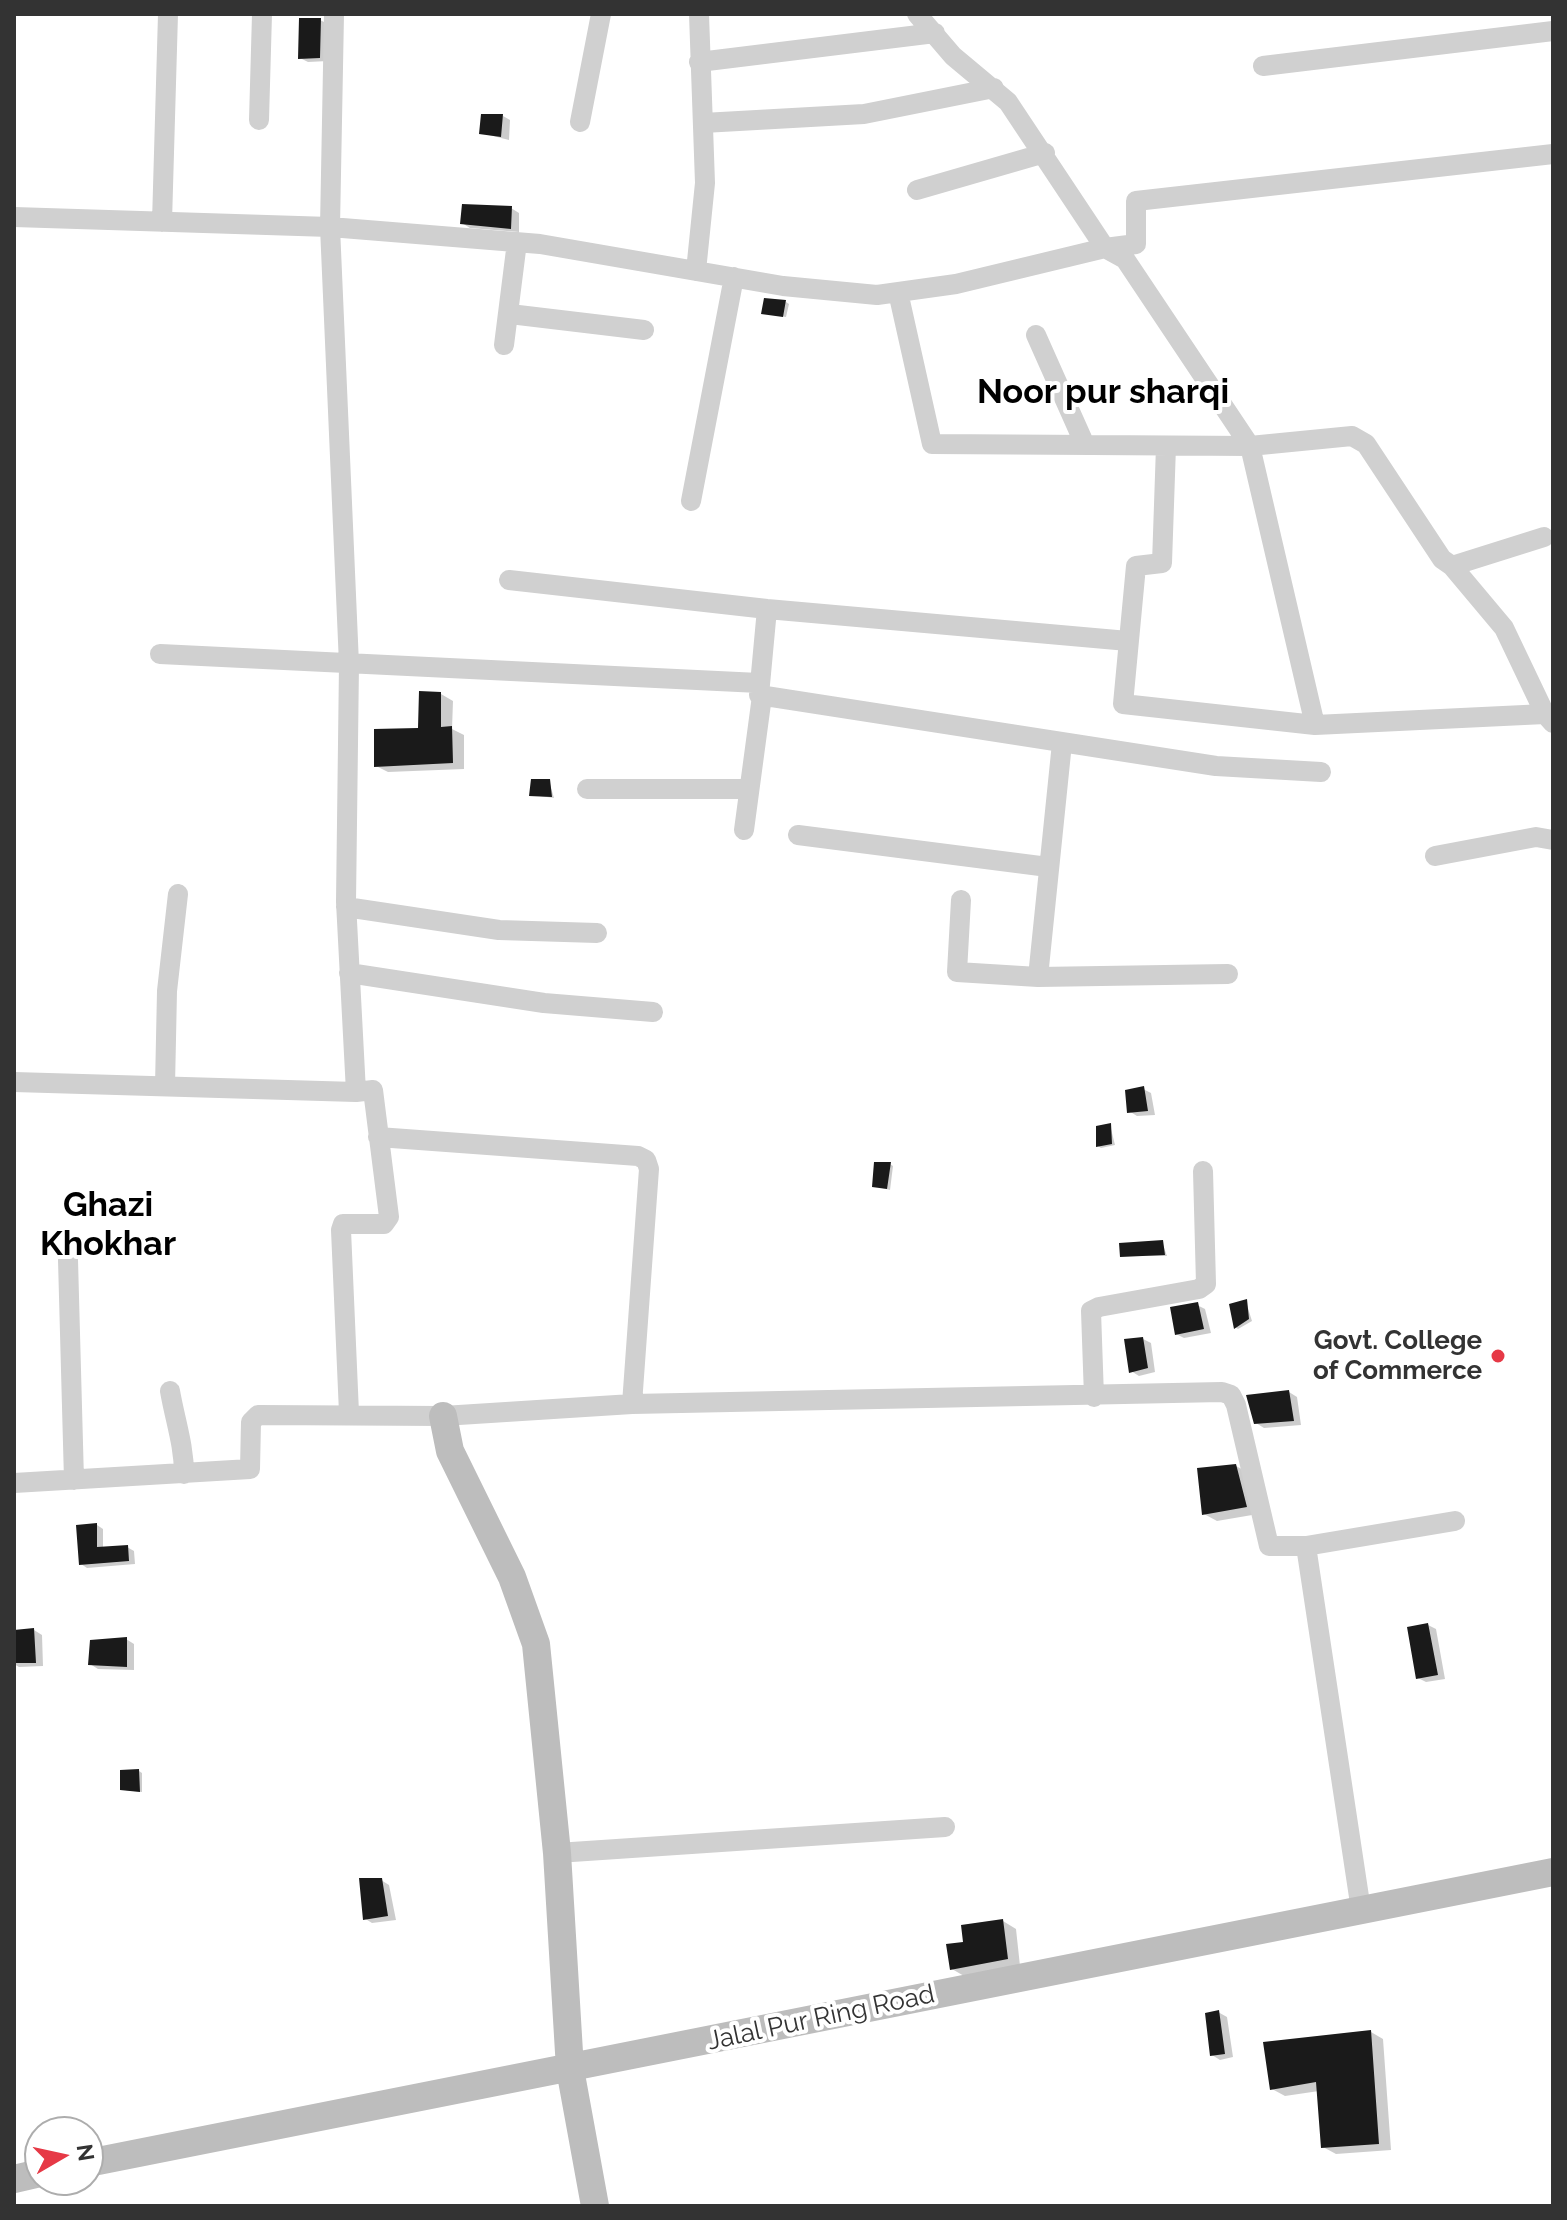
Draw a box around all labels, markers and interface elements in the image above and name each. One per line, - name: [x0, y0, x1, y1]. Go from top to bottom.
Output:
- district label: Noor pur sharqi: [977, 373, 1229, 413]
- district label: Ghazi Khokhar: [40, 1186, 176, 1266]
- place label: Govt. College of Commerce: [1313, 1325, 1482, 1386]
- marker: Govt. College of Commerce: [1489, 1347, 1507, 1365]
- street label: Jalal Pur Ring Road: [705, 1979, 937, 2057]
- north arrow: [24, 2116, 104, 2196]
- text: N: [72, 2142, 100, 2163]

